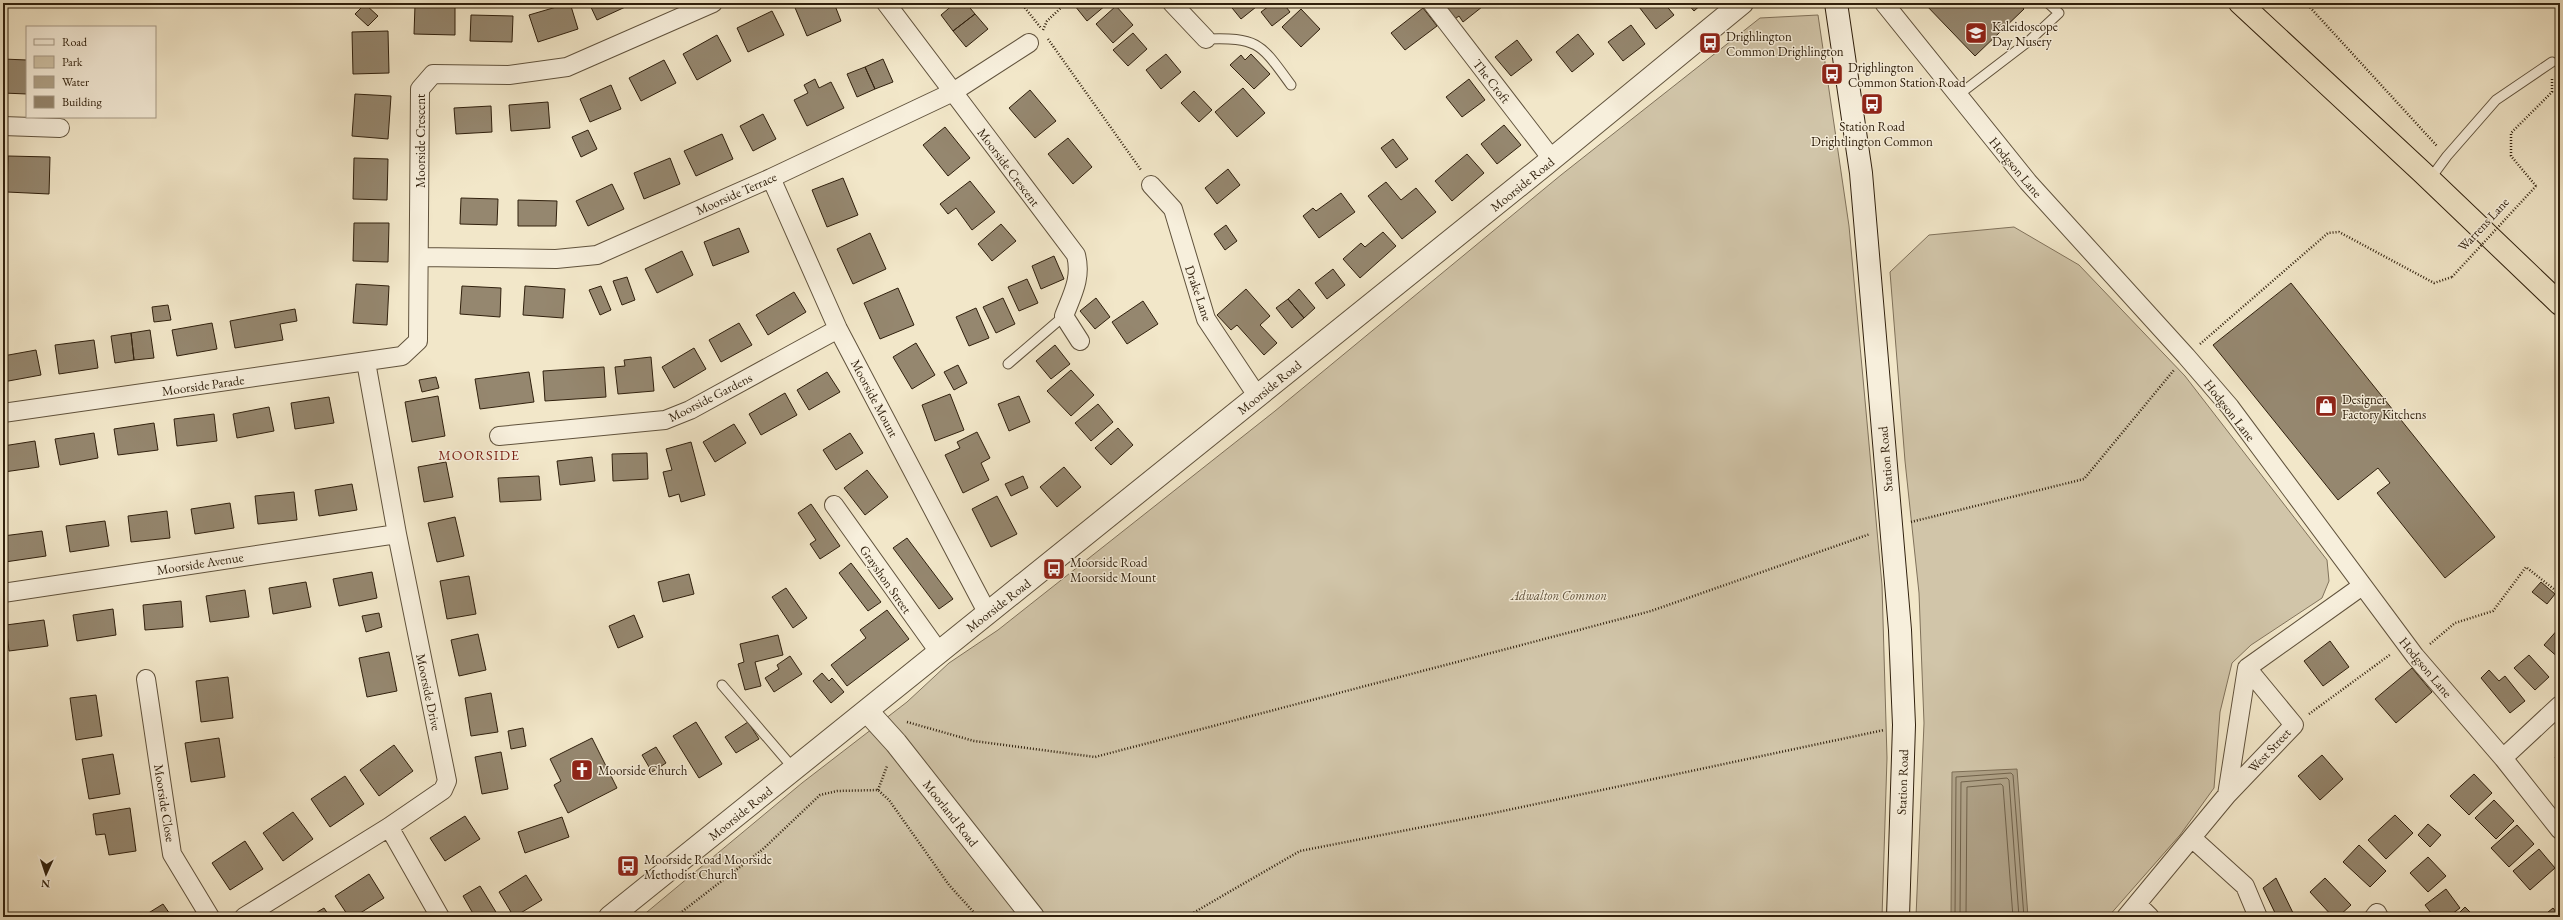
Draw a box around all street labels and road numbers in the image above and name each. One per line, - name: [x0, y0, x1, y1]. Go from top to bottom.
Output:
- street label: The Croft: [1469, 56, 1514, 107]
- street label: Moorside Crescent: [412, 94, 429, 188]
- street label: Moorside Crescent: [973, 125, 1044, 210]
- street label: Hodgson Lane: [1985, 134, 2046, 201]
- street label: Moorside Road: [1487, 153, 1558, 215]
- street label: Moorside Terrace: [693, 168, 779, 219]
- street label: Warrens Lane: [2454, 194, 2513, 255]
- street label: Drake Lane: [1181, 263, 1216, 323]
- street label: Moorside Mount: [847, 356, 902, 440]
- street label: Moorside Road: [1234, 356, 1305, 418]
- street label: Moorside Gardens: [665, 369, 755, 426]
- street label: Moorside Parade: [161, 371, 245, 400]
- street label: Hodgson Lane: [2200, 376, 2259, 445]
- street label: Station Road: [1874, 425, 1897, 492]
- street label: Grayshon Street: [856, 542, 915, 617]
- street label: Moorside Avenue: [155, 548, 245, 579]
- street label: Moorside Road: [963, 575, 1034, 636]
- street label: Hodgson Lane: [2395, 634, 2456, 701]
- street label: Moorside Drive: [412, 652, 445, 732]
- street label: West Street: [2244, 724, 2294, 776]
- street label: Station Road: [1893, 748, 1912, 815]
- street label: Moorside Close: [150, 763, 179, 843]
- street label: Moorland Road: [919, 776, 982, 850]
- street label: Moorside Road: [705, 782, 776, 844]

